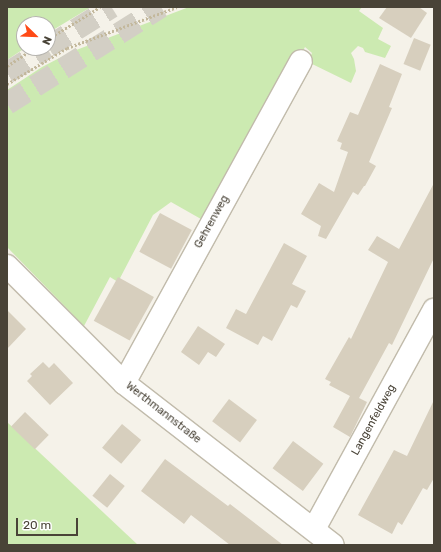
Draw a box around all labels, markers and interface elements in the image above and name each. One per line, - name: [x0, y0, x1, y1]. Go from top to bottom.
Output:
- north arrow: [16, 16, 56, 56]
- text: N: [39, 34, 54, 47]
- street label: Gehrenweg: [192, 193, 232, 251]
- street label: Werthmannstraße: [123, 380, 203, 446]
- street label: Langenfeldweg: [349, 382, 399, 458]
- scale bar: [18, 510, 80, 536]
- text: 20 m: [23, 518, 51, 532]

